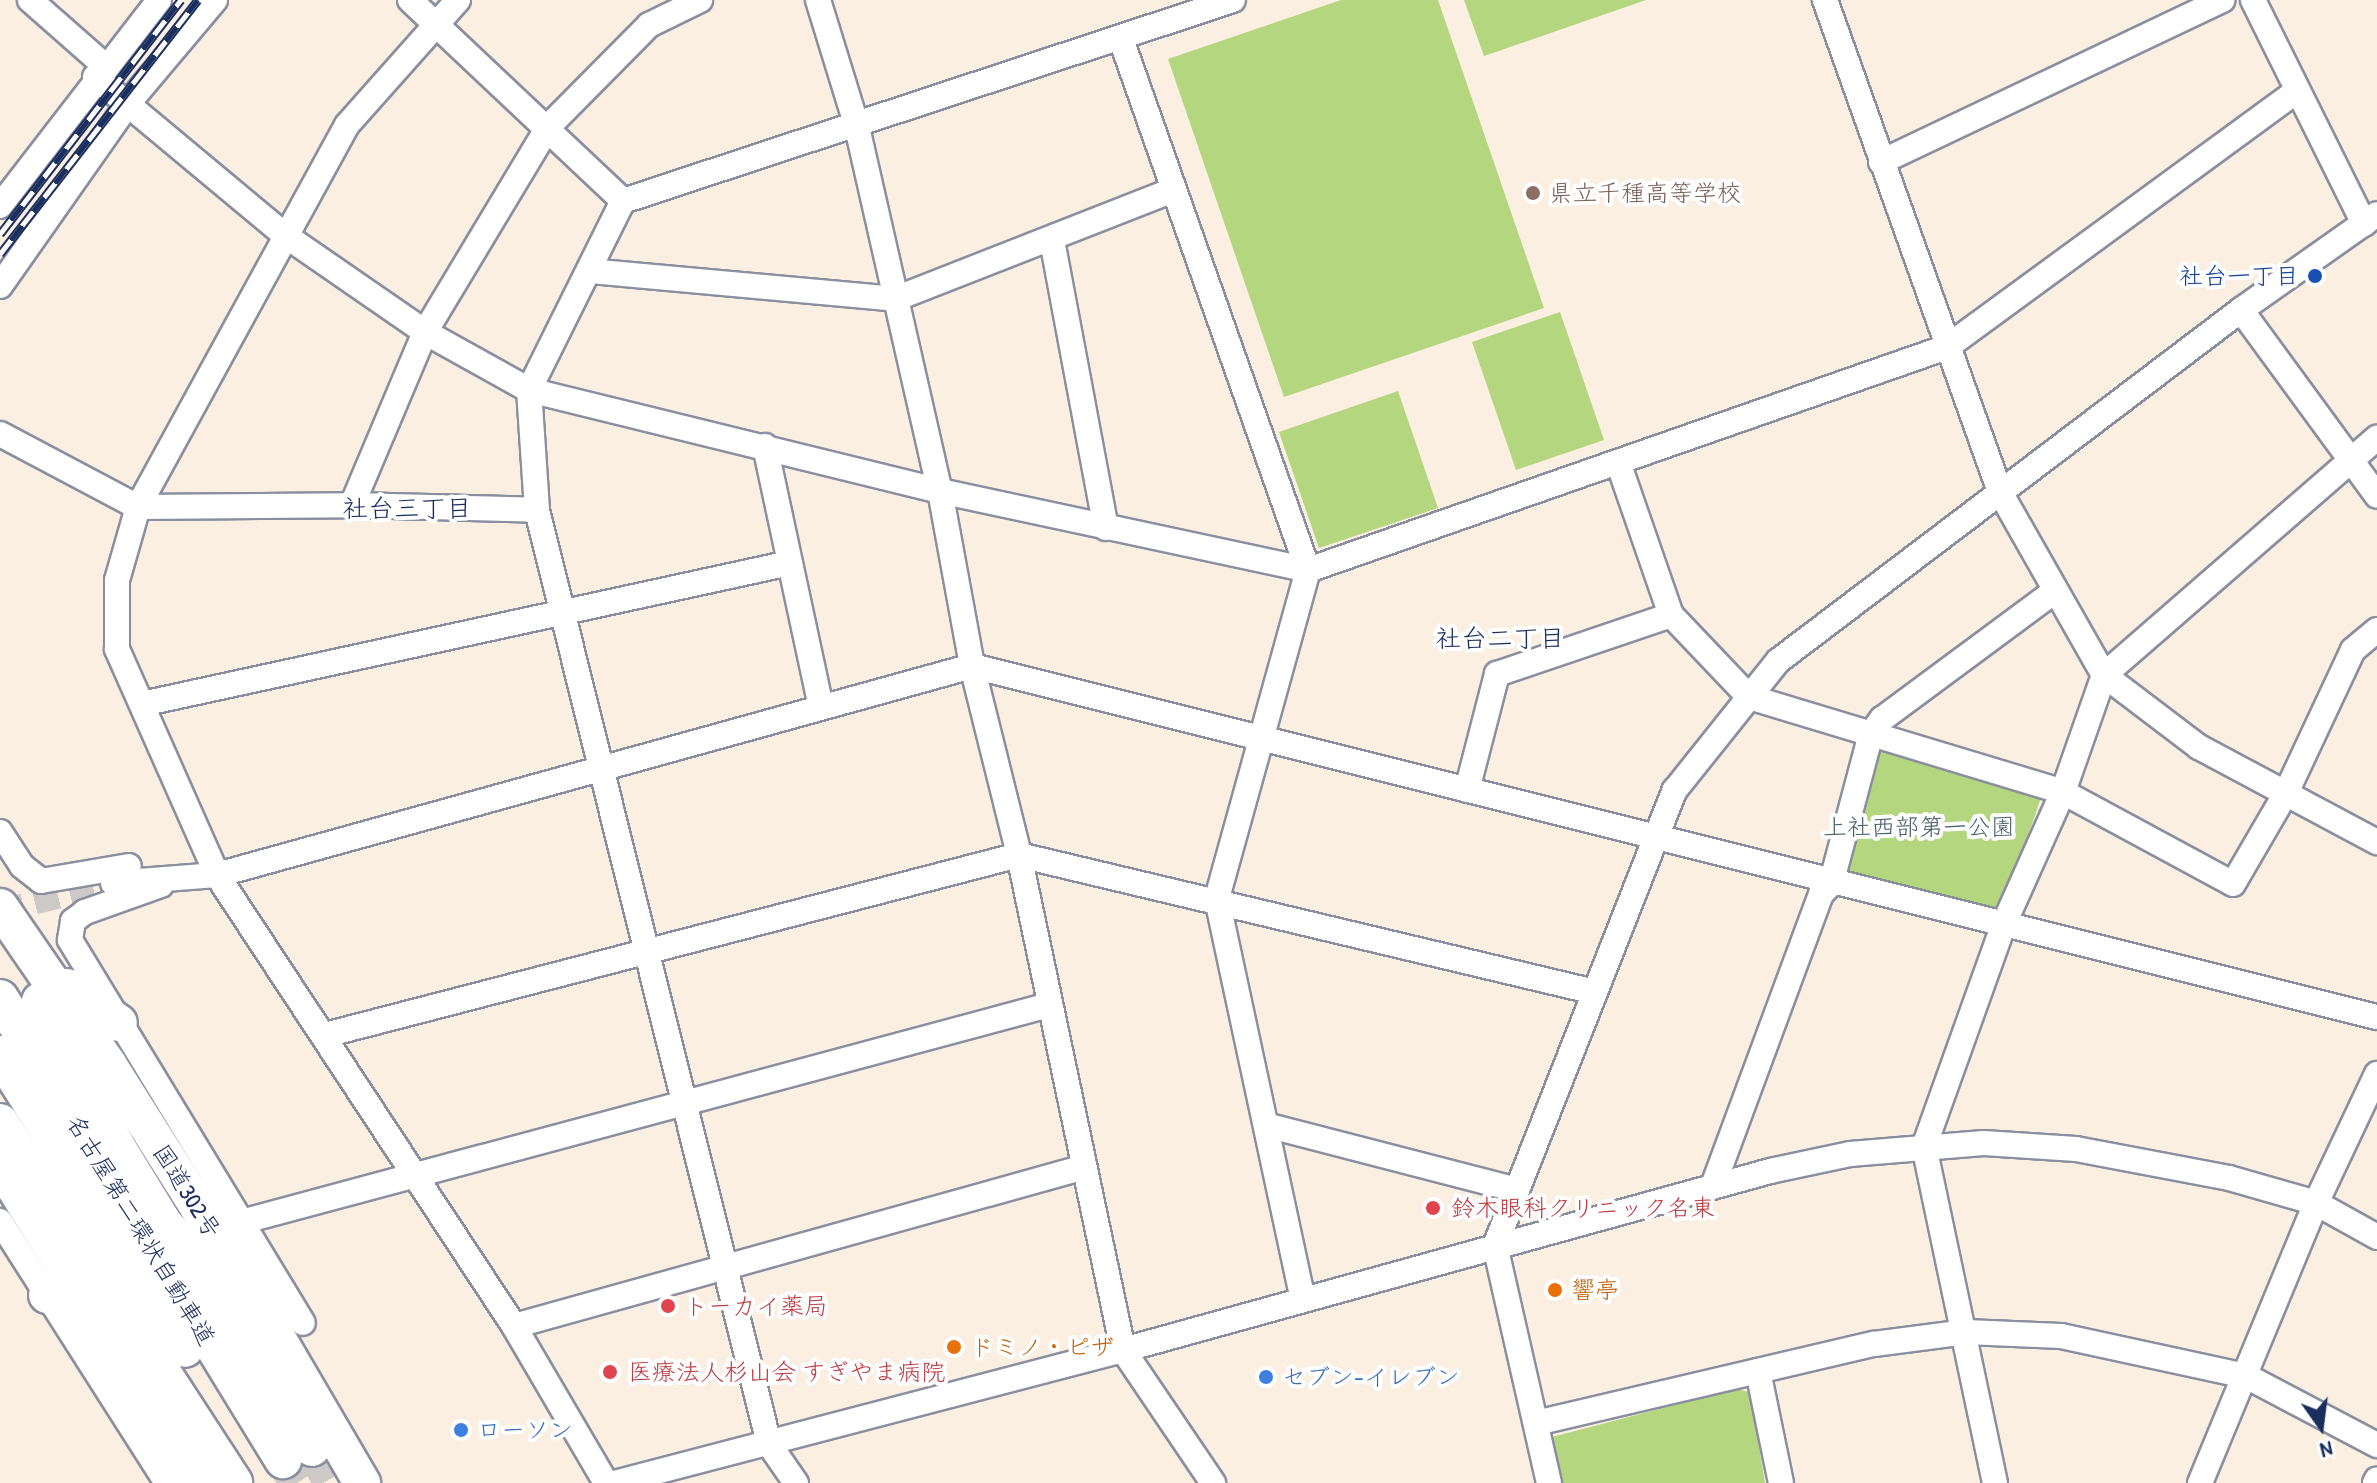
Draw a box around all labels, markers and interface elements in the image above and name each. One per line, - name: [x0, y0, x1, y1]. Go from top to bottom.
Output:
- place label: 県立千種高等学校: [1549, 179, 1741, 207]
- marker: 県立千種高等学校: [1524, 184, 1542, 202]
- place label: 社台一丁目: [2179, 262, 2299, 290]
- marker: 社台一丁目: [2306, 267, 2324, 285]
- district label: 社台三丁目: [342, 492, 472, 524]
- district label: 社台二丁目: [1435, 622, 1565, 654]
- park label: 上社西部第一公園: [1823, 813, 2015, 841]
- street label: 名古屋第二環状自動車道: [61, 1109, 221, 1351]
- street label: 国道302号: [147, 1139, 227, 1243]
- place label: 鈴木眼科クリニック名東: [1451, 1194, 1715, 1222]
- marker: 鈴木眼科クリニック名東: [1422, 1197, 1444, 1219]
- place label: 響亭: [1571, 1276, 1619, 1304]
- marker: 響亭: [1546, 1281, 1564, 1299]
- place label: トーカイ薬局: [684, 1292, 828, 1320]
- marker: トーカイ薬局: [659, 1297, 677, 1315]
- place label: ドミノ・ピザ: [970, 1333, 1114, 1361]
- marker: ドミノ・ピザ: [945, 1338, 963, 1356]
- place label: 医療法人杉山会 すぎやま病院: [628, 1358, 946, 1386]
- marker: 医療法人杉山会 すぎやま病院: [599, 1361, 621, 1383]
- place label: セブン-イレブン: [1282, 1363, 1460, 1391]
- marker: セブン-イレブン: [1257, 1368, 1275, 1386]
- north arrow: [2281, 1387, 2361, 1467]
- place label: ローソン: [477, 1416, 573, 1444]
- marker: ローソン: [452, 1421, 470, 1439]
- text: N: [2317, 1434, 2336, 1466]

